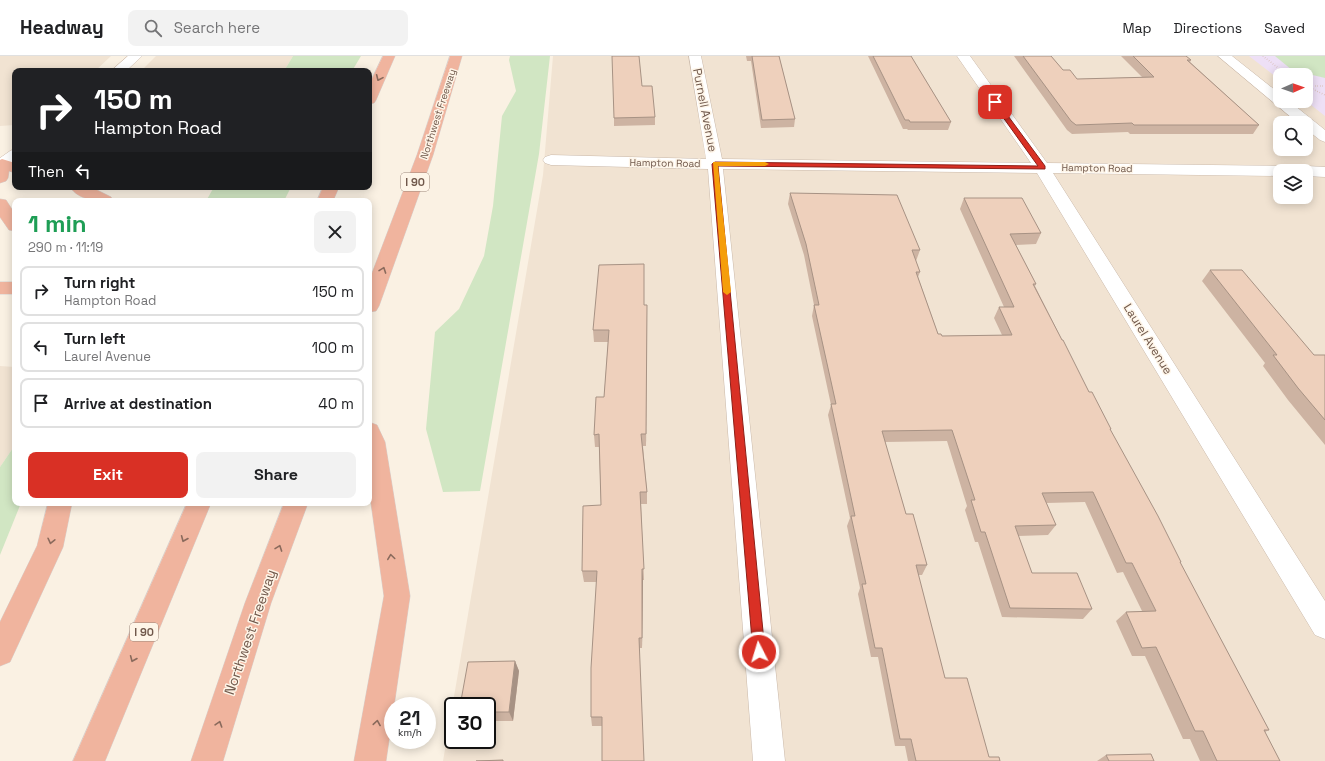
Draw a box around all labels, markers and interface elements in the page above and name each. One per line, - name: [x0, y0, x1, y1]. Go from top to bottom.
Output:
- search box: [128, 10, 408, 46]
- text: Headway: [20, 15, 104, 40]
- icon: search: [142, 17, 164, 39]
- text: Search here: [174, 18, 260, 37]
- text: Map: [1122, 19, 1152, 37]
- text: Directions: [1174, 19, 1242, 37]
- text: Saved: [1264, 19, 1305, 37]
- street label: Northwest Freeway: [417, 67, 459, 161]
- street label: Purnell Avenue: [689, 67, 721, 153]
- north arrow: [1273, 68, 1313, 108]
- map controls: [1273, 68, 1313, 204]
- one-way arrow: [376, 74, 384, 81]
- text: 150 m: [94, 81, 173, 117]
- icon: right: [28, 84, 80, 136]
- pin: [978, 85, 1012, 119]
- icon: arrive: [984, 91, 1006, 113]
- text: Hampton Road: [94, 116, 222, 139]
- button: search: [1273, 116, 1313, 156]
- street label: Hampton Road: [629, 156, 701, 170]
- icon: left: [72, 160, 94, 182]
- street label: Hampton Road: [1061, 161, 1133, 175]
- text: Then: [28, 162, 64, 181]
- button: layers: [1273, 164, 1313, 204]
- road number: I 90: [401, 173, 429, 191]
- text: 1 min: [28, 208, 87, 239]
- button: close: [314, 211, 356, 253]
- text: 290 m · 11:19: [28, 239, 103, 256]
- one-way arrow: [378, 266, 386, 273]
- text: Turn right: [64, 273, 135, 292]
- icon: right: [30, 280, 52, 302]
- text: 150 m: [312, 282, 354, 301]
- text: Hampton Road: [64, 292, 156, 309]
- street label: Laurel Avenue: [1120, 301, 1176, 377]
- text: Turn left: [64, 329, 126, 348]
- icon: left: [30, 336, 52, 358]
- text: 100 m: [312, 338, 354, 357]
- text: Laurel Avenue: [64, 348, 151, 365]
- icon: arrive: [30, 392, 52, 414]
- text: Arrive at destination: [64, 394, 212, 413]
- text: 40 m: [318, 394, 354, 413]
- button: Exit: [28, 452, 188, 498]
- button: Share: [196, 452, 356, 498]
- one-way arrow: [180, 535, 188, 542]
- one-way arrow: [47, 537, 56, 544]
- one-way arrow: [274, 545, 283, 552]
- one-way arrow: [387, 554, 396, 560]
- street label: Northwest Freeway: [220, 567, 280, 697]
- road number: I 90: [130, 623, 158, 641]
- position arrow: [738, 631, 780, 673]
- one-way arrow: [130, 654, 138, 662]
- speed limit sign: 30: [444, 697, 496, 749]
- text: 21: [400, 705, 420, 731]
- one-way arrow: [372, 719, 380, 726]
- one-way arrow: [214, 721, 223, 728]
- text: km/h: [398, 726, 422, 739]

